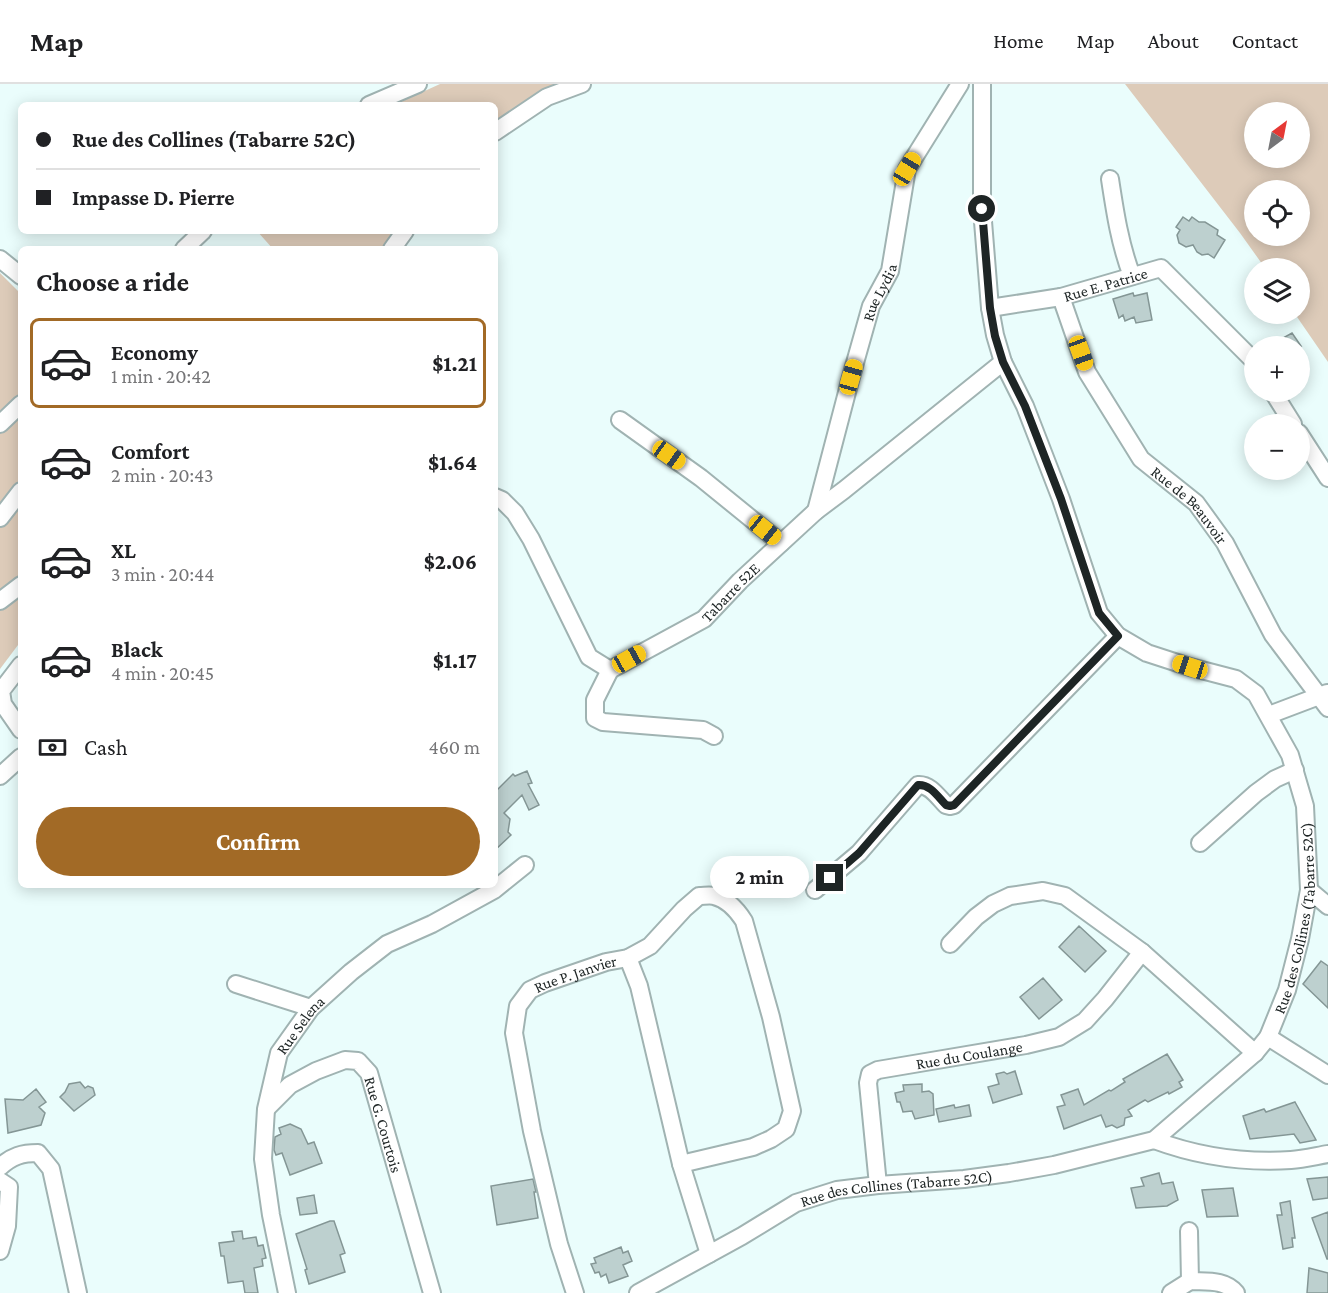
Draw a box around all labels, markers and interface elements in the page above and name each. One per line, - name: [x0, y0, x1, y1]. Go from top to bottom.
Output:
- text: Map: [30, 26, 83, 57]
- text: Home: [993, 29, 1043, 53]
- text: Map: [1076, 29, 1115, 53]
- text: About: [1148, 29, 1199, 53]
- text: Contact: [1232, 29, 1298, 53]
- north arrow: [1244, 102, 1310, 168]
- map controls: [1244, 102, 1310, 480]
- text: Rue des Collines (Tabarre 52C): [72, 127, 356, 152]
- car: [890, 149, 924, 189]
- button: locate: [1244, 180, 1310, 246]
- text: Impasse D. Pierre: [72, 185, 235, 210]
- route start: [968, 195, 995, 222]
- button: layers: [1244, 258, 1310, 324]
- street label: Rue Lydia: [859, 262, 900, 323]
- street label: Rue E. Patrice: [1061, 264, 1149, 304]
- text: Choose a ride: [36, 267, 189, 297]
- car: [1066, 333, 1096, 373]
- icon: car: [39, 336, 93, 390]
- button: +: [1244, 336, 1310, 402]
- text: Economy: [111, 340, 198, 365]
- text: $1.21: [432, 351, 477, 376]
- car: [837, 357, 865, 397]
- text: 1 min · 20:42: [111, 365, 211, 387]
- button: −: [1244, 414, 1310, 480]
- icon: car: [39, 435, 93, 489]
- car: [649, 437, 689, 473]
- text: Comfort: [111, 439, 189, 464]
- text: $1.64: [428, 450, 477, 475]
- street label: Rue de Beauvoir: [1148, 462, 1231, 547]
- text: 2 min · 20:43: [111, 464, 214, 486]
- car: [745, 512, 785, 548]
- icon: car: [39, 534, 93, 588]
- text: XL: [111, 538, 136, 563]
- text: $2.06: [424, 549, 477, 574]
- street label: Tabarre 52E: [697, 559, 763, 625]
- text: 3 min · 20:44: [111, 563, 214, 585]
- icon: car: [39, 633, 93, 687]
- text: Black: [111, 637, 163, 662]
- car: [609, 642, 649, 676]
- text: $1.17: [433, 648, 477, 673]
- car: [1170, 653, 1210, 681]
- text: 4 min · 20:45: [111, 662, 214, 684]
- icon: cash: [36, 731, 69, 764]
- text: Cash: [84, 735, 128, 760]
- text: 460 m: [428, 736, 480, 758]
- button: Confirm: [36, 807, 480, 876]
- street label: Rue des Collines (Tabarre 52C): [1270, 822, 1318, 1016]
- callout: 2 min: [710, 857, 809, 899]
- route end: [816, 864, 843, 891]
- text: 2 min: [735, 866, 784, 888]
- street label: Rue P. Janvier: [531, 952, 618, 996]
- street label: Rue Selena: [273, 992, 328, 1057]
- street label: Rue du Coulange: [915, 1037, 1024, 1072]
- street label: Rue G. Courtois: [362, 1075, 406, 1174]
- street label: Rue des Collines (Tabarre 52C): [798, 1167, 994, 1210]

